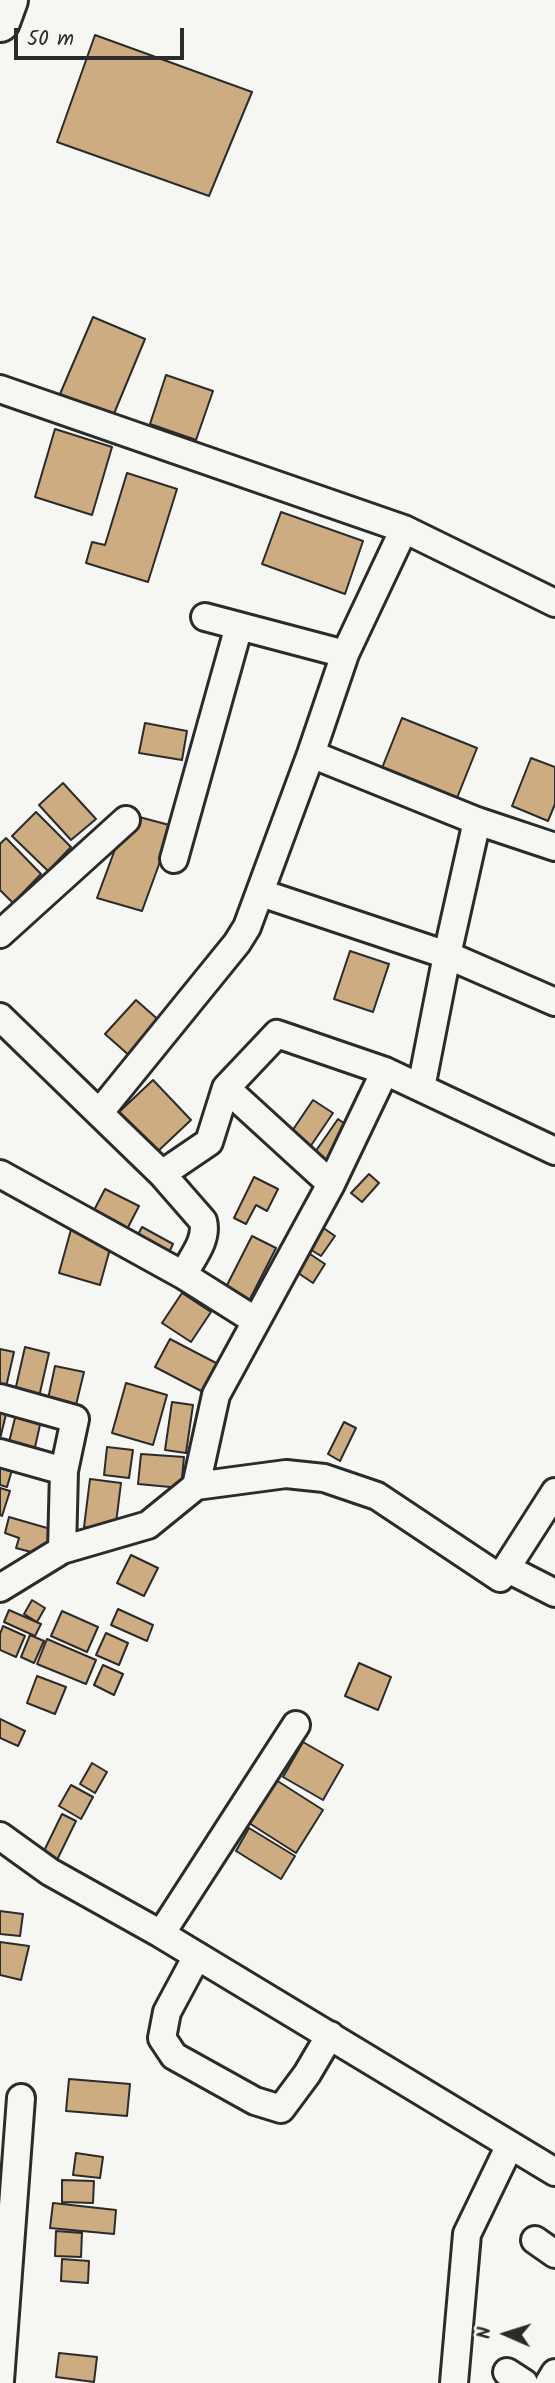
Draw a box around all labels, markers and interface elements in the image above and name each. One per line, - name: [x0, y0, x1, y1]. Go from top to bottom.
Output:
- scale bar: [18, 14, 187, 58]
- text: 50 m: [27, 23, 74, 56]
- north arrow: [471, 2299, 541, 2369]
- text: N: [470, 2326, 500, 2340]

